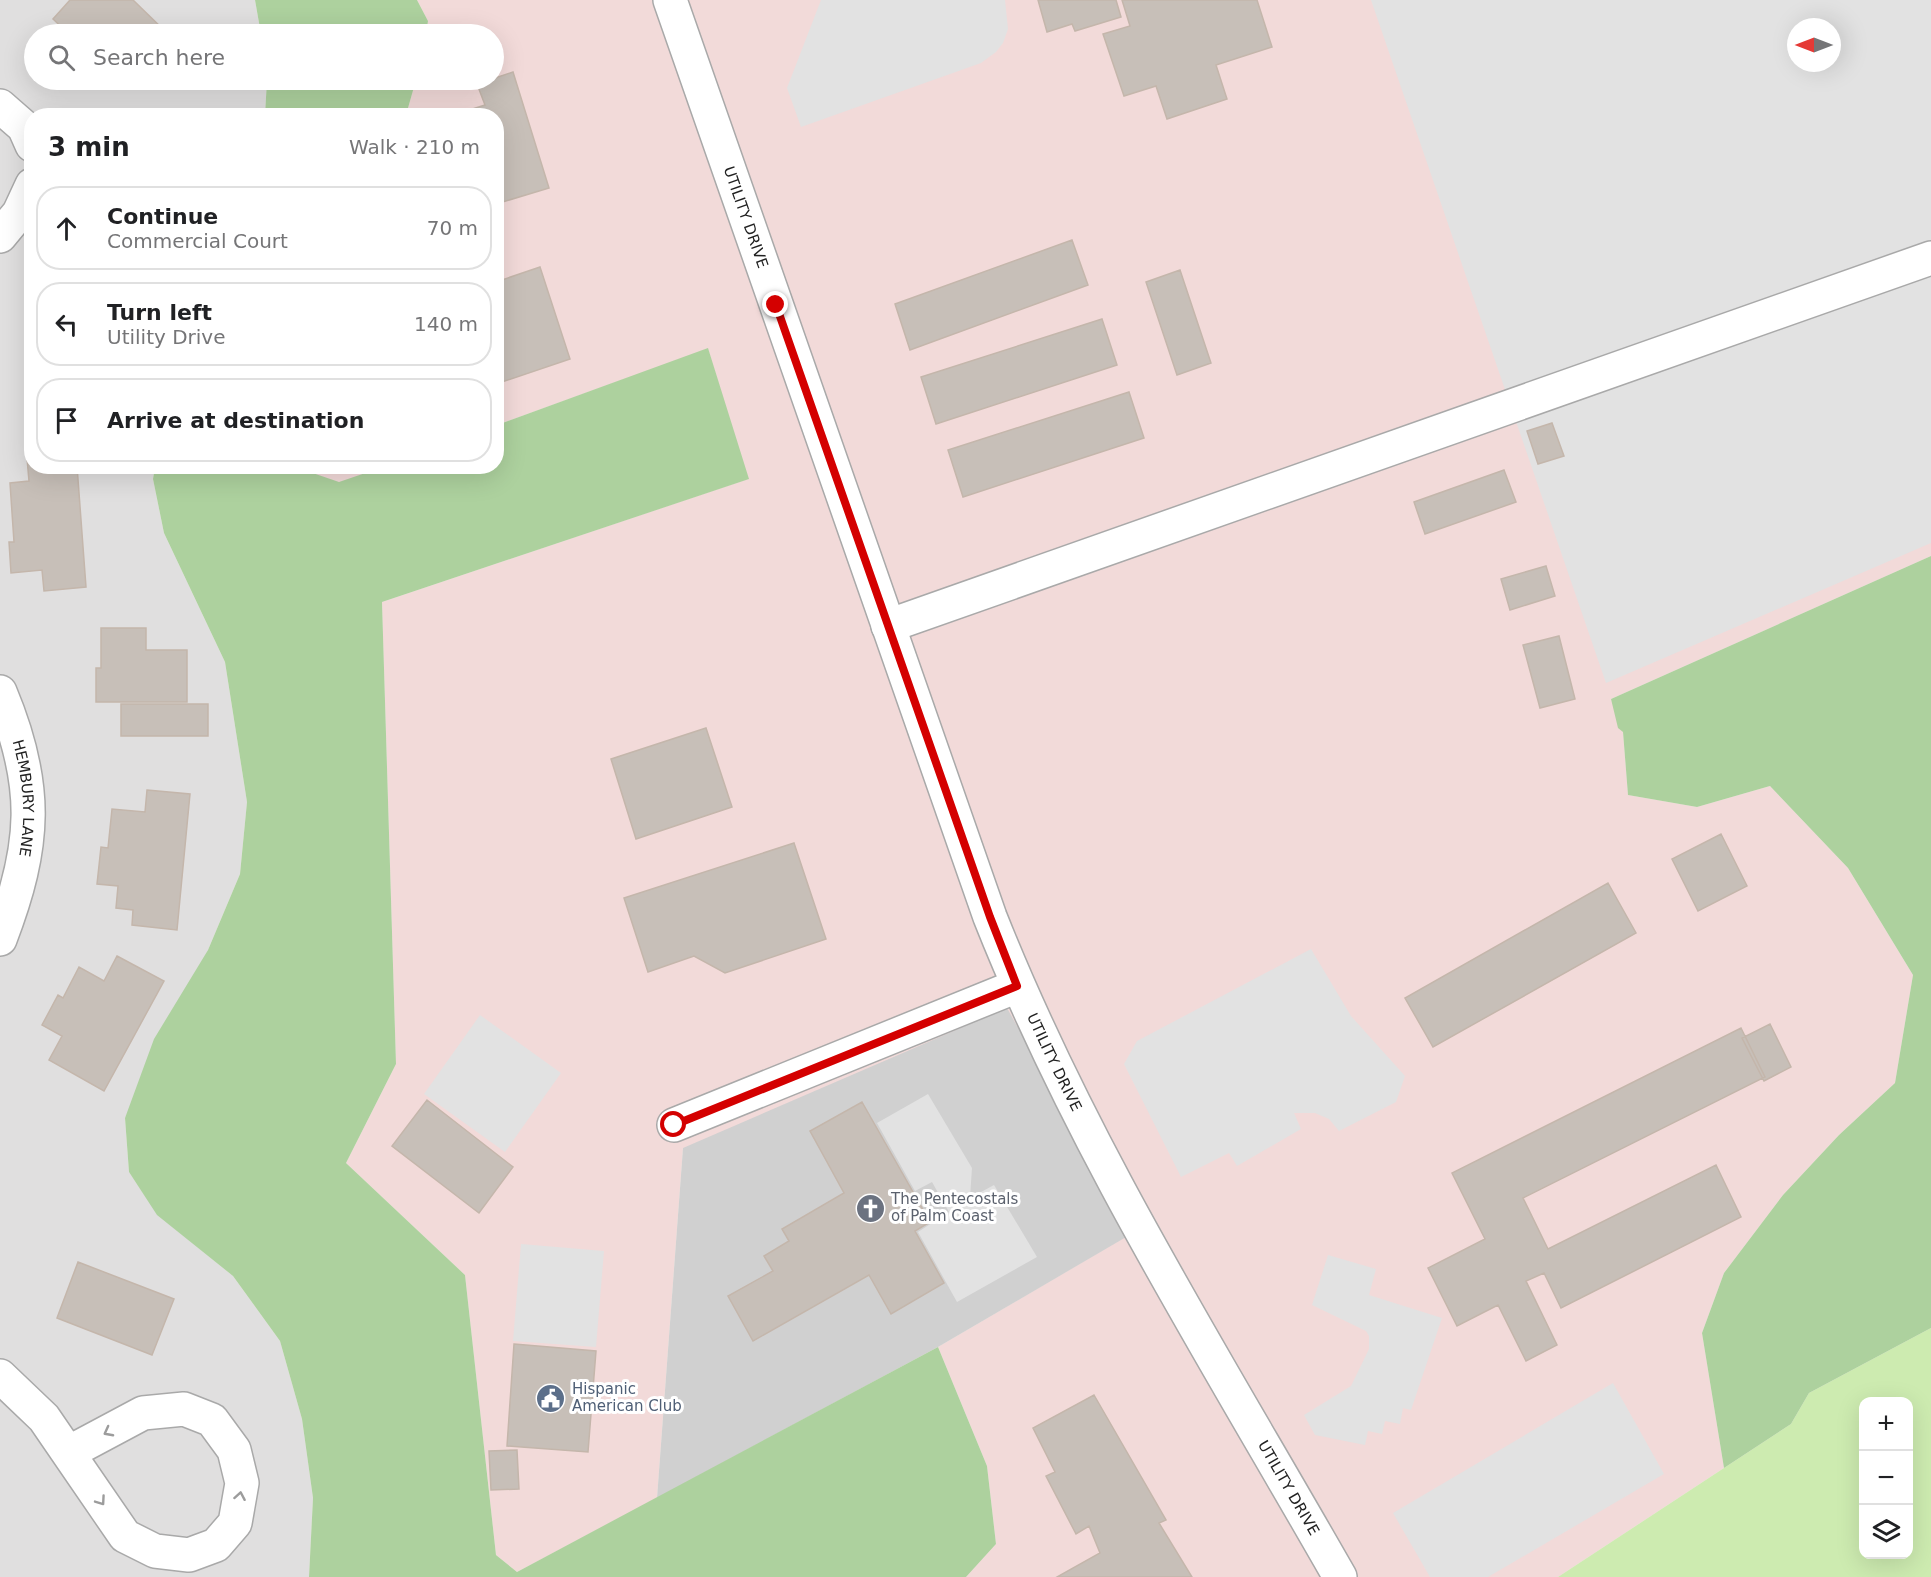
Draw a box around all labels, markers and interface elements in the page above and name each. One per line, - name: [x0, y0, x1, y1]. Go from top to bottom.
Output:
- north arrow: [1787, 18, 1841, 72]
- search box: [24, 24, 504, 90]
- icon: search: [45, 41, 78, 74]
- text: Search here: [93, 45, 225, 70]
- text: 3 min: [48, 132, 130, 162]
- text: Walk · 210 m: [349, 135, 480, 159]
- street label: UTILITY DRIVE: [720, 164, 772, 270]
- text: Continue: [107, 204, 218, 229]
- icon: ahead: [50, 212, 83, 245]
- text: 70 m: [427, 216, 478, 240]
- text: Commercial Court: [107, 229, 288, 253]
- route end: [762, 291, 788, 317]
- text: Turn left: [107, 300, 212, 325]
- icon: left: [50, 308, 83, 341]
- text: 140 m: [414, 312, 478, 336]
- text: Utility Drive: [107, 325, 226, 349]
- icon: arrive: [50, 404, 83, 437]
- text: Arrive at destination: [107, 408, 364, 433]
- street label: HEMBURY LANE: [9, 738, 37, 858]
- street label: UTILITY DRIVE: [1023, 1010, 1085, 1114]
- route start: [660, 1111, 686, 1137]
- place label: The Pentecostals of Palm Coast: [890, 1190, 1019, 1225]
- church icon: The Pentecostals of Palm Coast: [854, 1192, 886, 1224]
- place label: Hispanic American Club: [572, 1380, 682, 1415]
- public building icon: Hispanic American Club: [535, 1382, 567, 1414]
- map controls: [1859, 1397, 1913, 1559]
- button: +: [1859, 1397, 1913, 1451]
- one-way arrow: [104, 1424, 115, 1436]
- street label: UTILITY DRIVE: [1254, 1437, 1323, 1538]
- button: −: [1859, 1451, 1913, 1505]
- one-way arrow: [233, 1491, 246, 1501]
- one-way arrow: [94, 1495, 105, 1506]
- button: layers: [1859, 1505, 1913, 1559]

